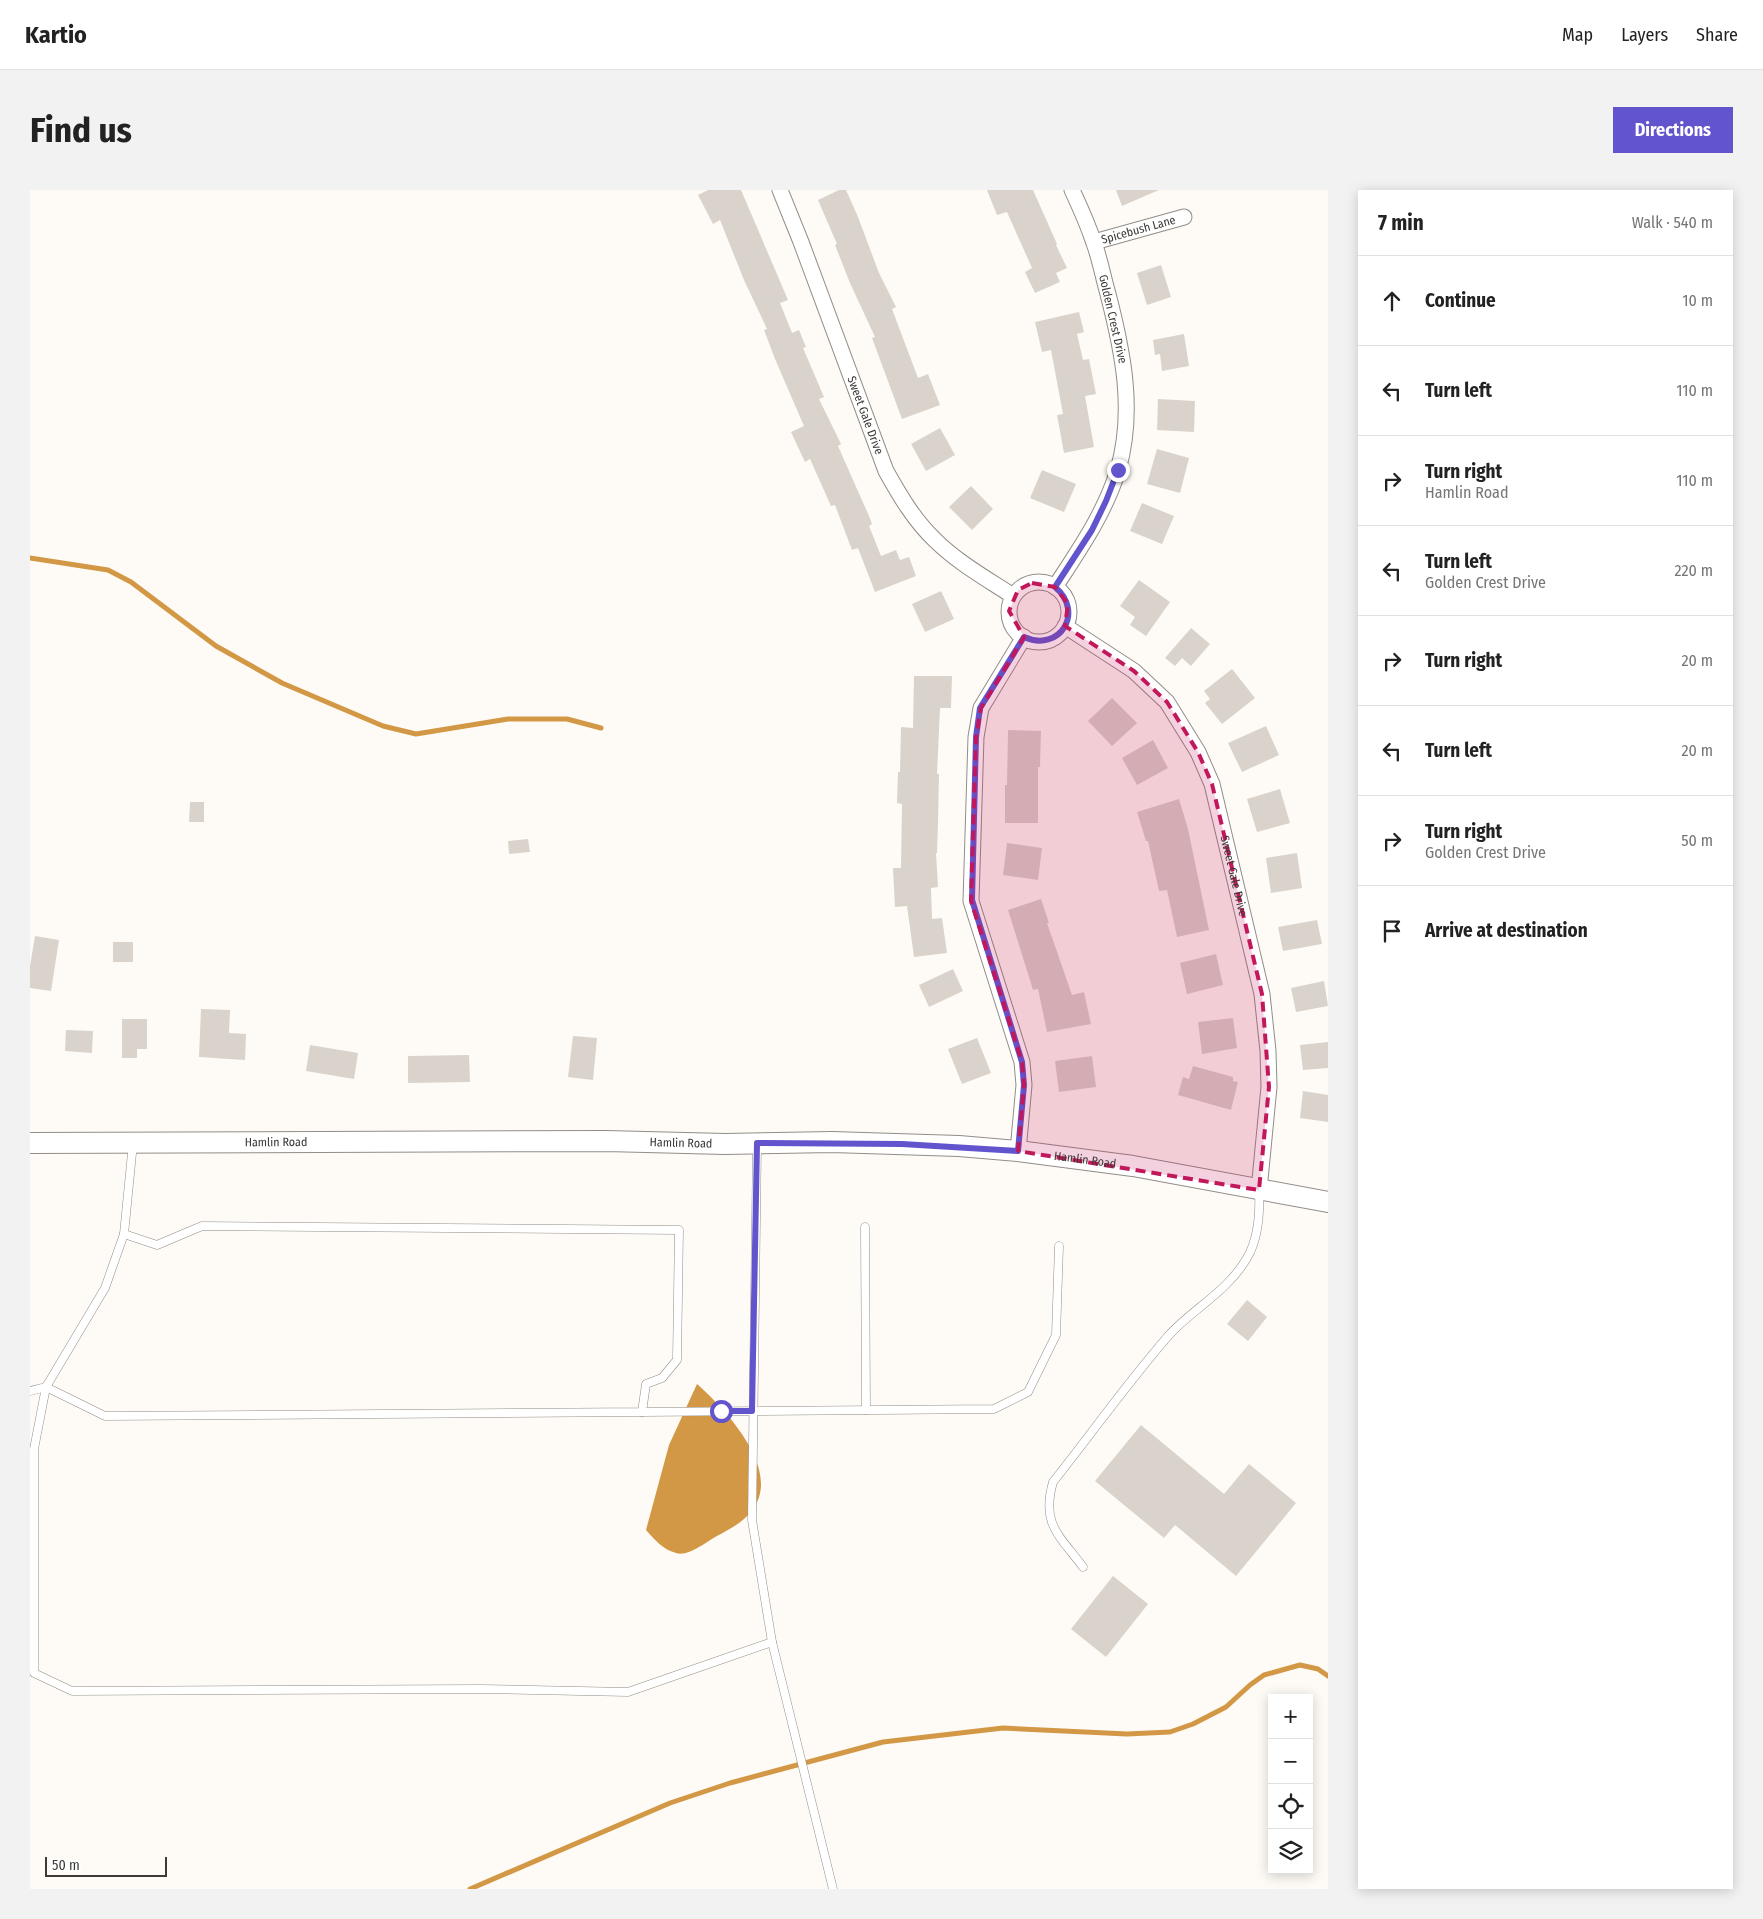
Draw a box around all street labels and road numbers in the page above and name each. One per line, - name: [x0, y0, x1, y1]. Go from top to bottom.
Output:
- street label: Spicebush Lane: [1100, 213, 1177, 247]
- street label: Golden Crest Drive: [1096, 273, 1130, 365]
- street label: Sweet Gale Drive: [844, 374, 886, 457]
- street label: Sweet Gale Drive: [1218, 834, 1250, 918]
- street label: Hamlin Road: [245, 1135, 307, 1149]
- street label: Hamlin Road: [649, 1135, 712, 1151]
- street label: Hamlin Road: [1053, 1149, 1117, 1171]

